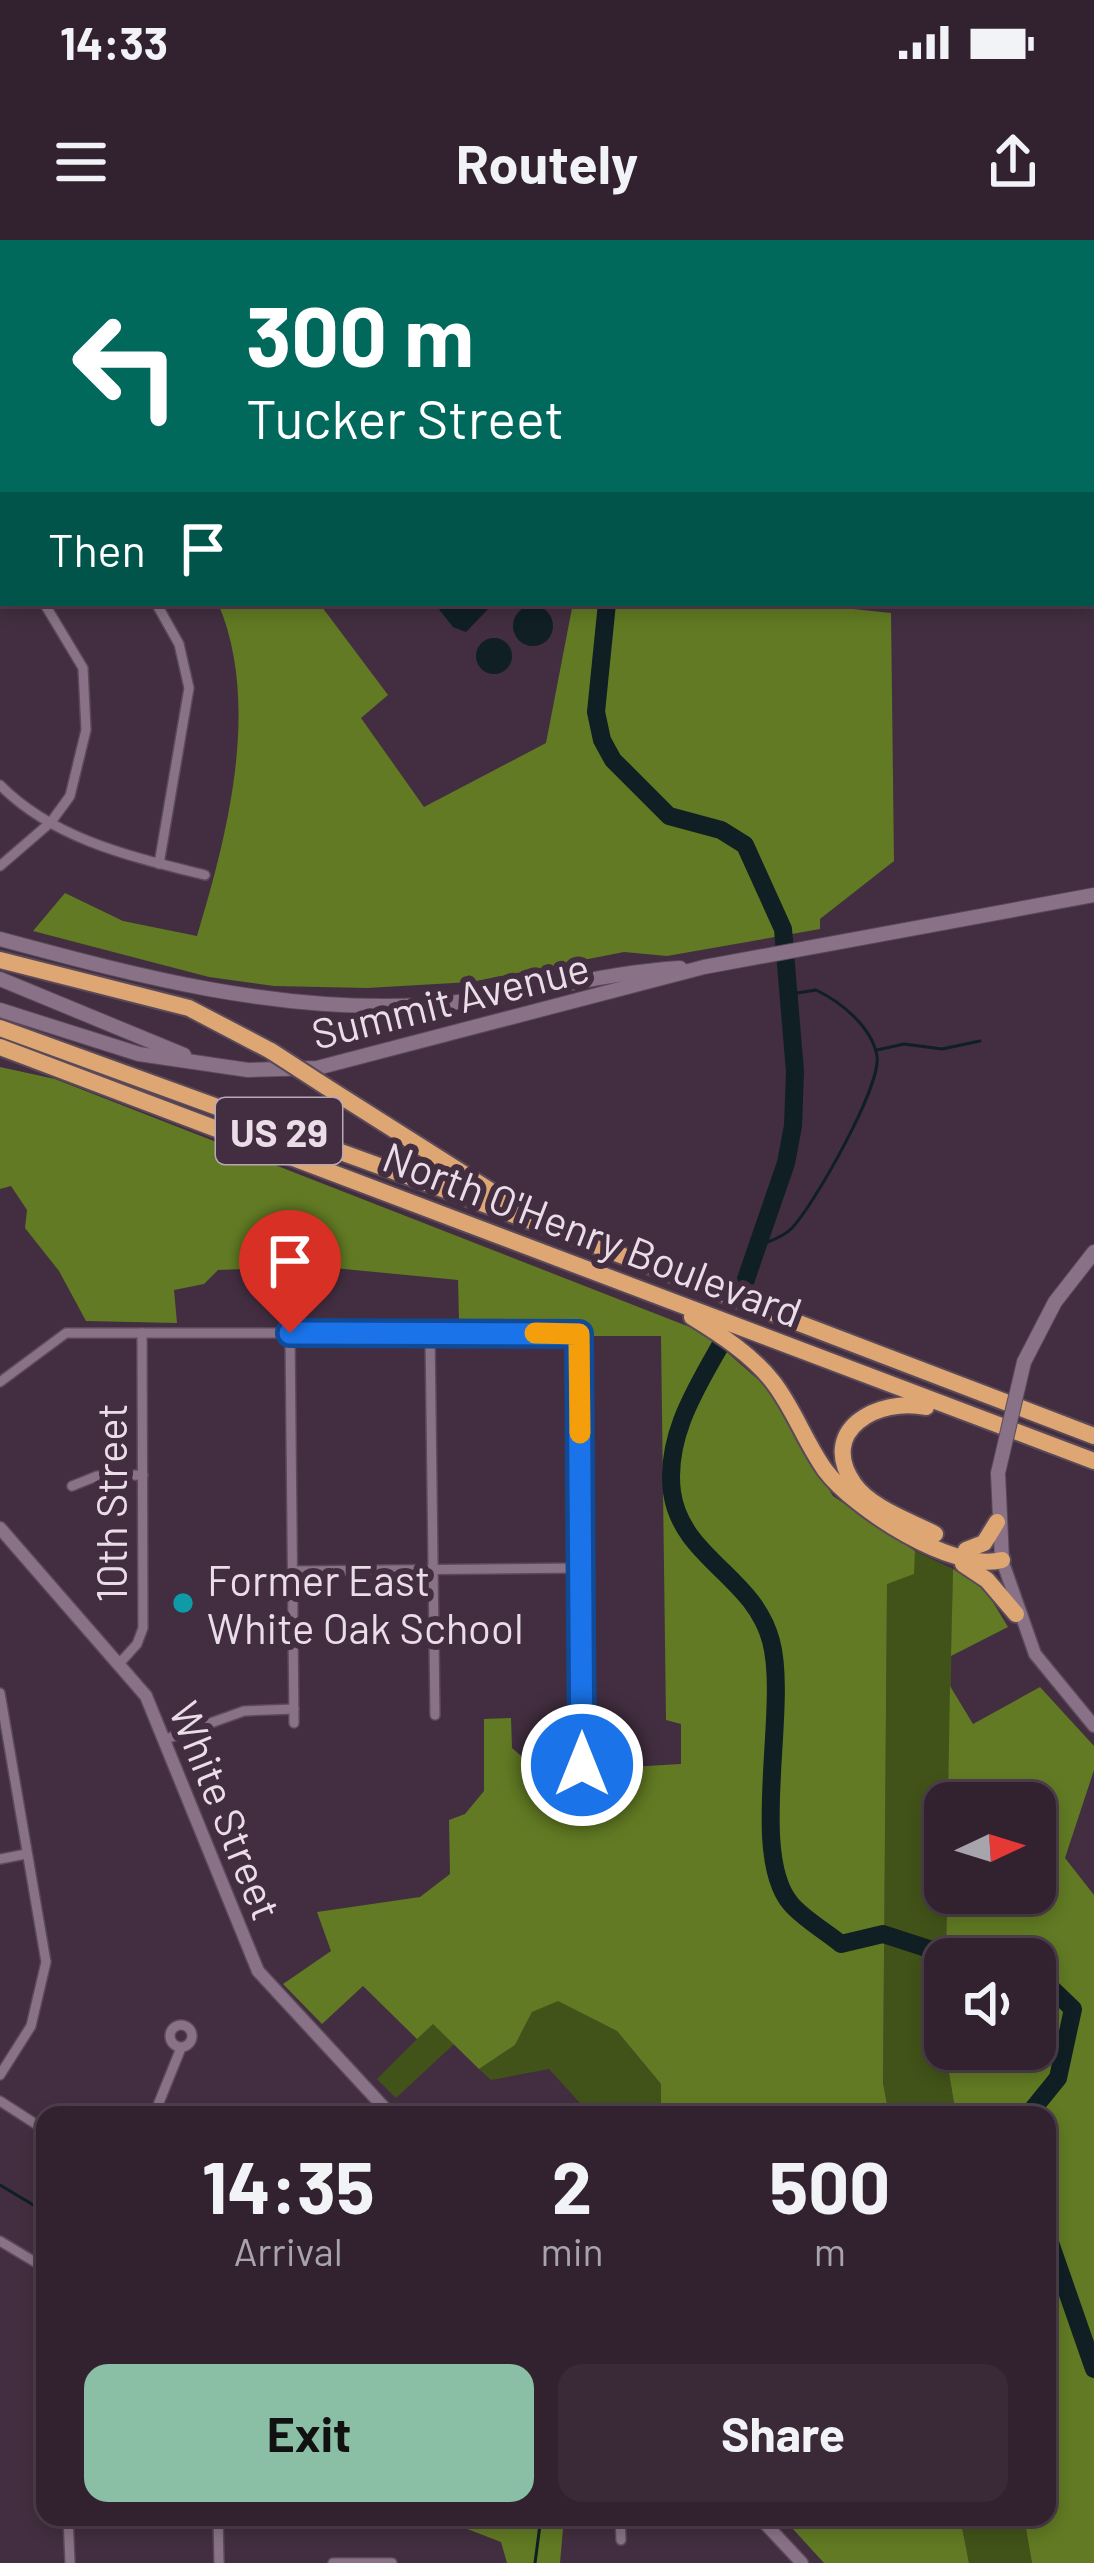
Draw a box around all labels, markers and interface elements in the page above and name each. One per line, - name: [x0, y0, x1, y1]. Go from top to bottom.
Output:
- text: 14:33: [60, 15, 168, 69]
- icon: menu: [48, 129, 114, 195]
- icon: share: [980, 129, 1046, 195]
- text: Routely: [456, 130, 638, 195]
- text: 300 m: [246, 283, 474, 384]
- icon: left: [48, 288, 204, 444]
- text: Tucker Street: [246, 385, 564, 450]
- icon: arrive: [170, 516, 236, 582]
- text: Then: [48, 522, 146, 576]
- street label: Summit Avenue: [306, 940, 594, 1058]
- road number: US 29: [216, 1098, 342, 1164]
- street label: North O'Henry Boulevard: [376, 1130, 809, 1337]
- pin: [239, 1210, 341, 1333]
- icon: arrive: [257, 1228, 323, 1294]
- street label: 10th Street: [85, 1403, 135, 1603]
- place label: Former East White Oak School: [207, 1554, 524, 1652]
- marker: Former East White Oak School: [170, 1590, 196, 1616]
- street label: White Street: [161, 1694, 293, 1926]
- position arrow: [519, 1702, 645, 1828]
- north arrow: [924, 1782, 1056, 1914]
- map controls: [924, 1782, 1056, 2070]
- button: sound: [924, 1938, 1056, 2070]
- text: 14:35: [202, 2142, 375, 2228]
- text: 2: [552, 2142, 592, 2228]
- text: 500: [769, 2142, 890, 2228]
- text: Arrival: [234, 2227, 343, 2274]
- text: min: [540, 2227, 604, 2274]
- text: m: [814, 2227, 846, 2274]
- button: Exit: [84, 2364, 534, 2502]
- button: Share: [558, 2364, 1008, 2502]

